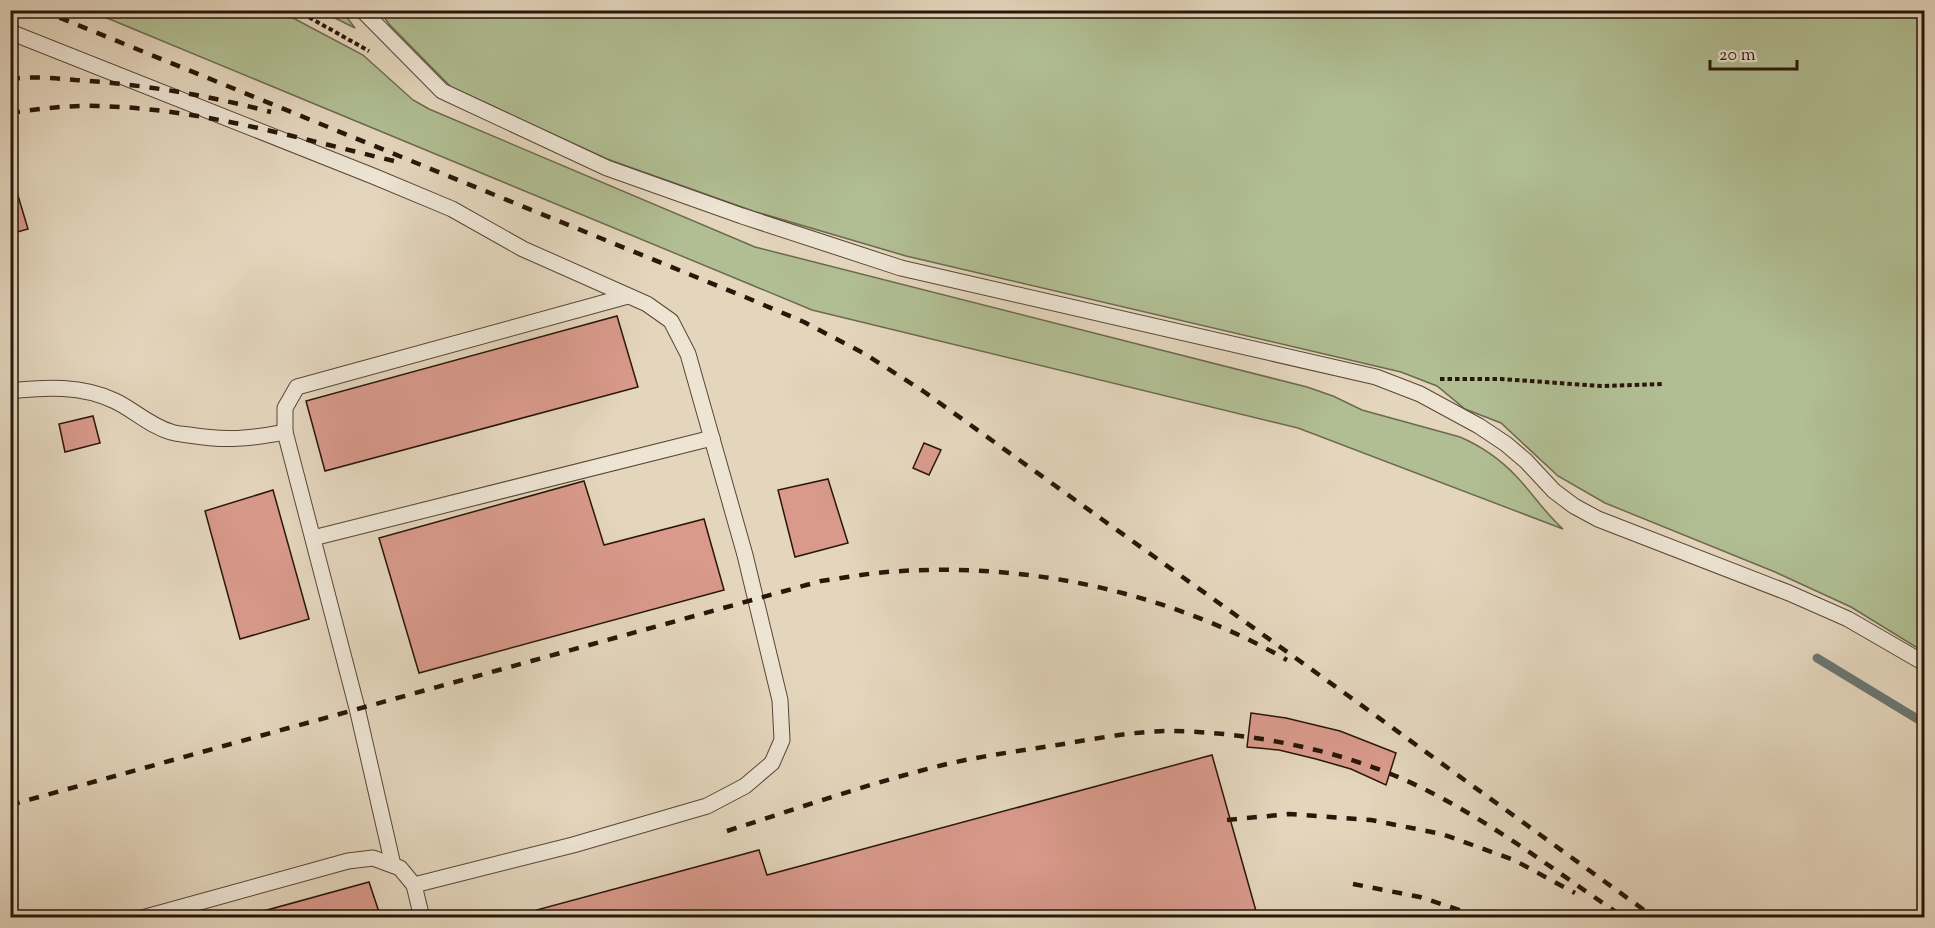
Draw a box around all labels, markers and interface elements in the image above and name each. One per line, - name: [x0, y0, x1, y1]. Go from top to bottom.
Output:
- scale bar: [1710, 33, 1797, 71]
- text: 20 m: [1719, 43, 1756, 69]

